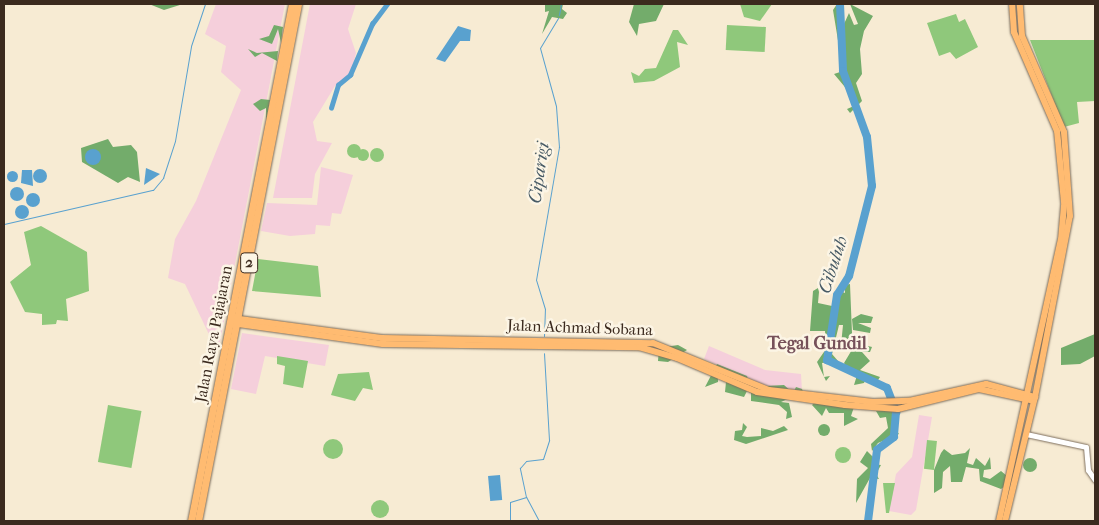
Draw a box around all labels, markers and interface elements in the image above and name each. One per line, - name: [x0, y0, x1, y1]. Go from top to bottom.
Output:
- water label: Ciparigi: [525, 141, 555, 205]
- water label: Cibuluh: [815, 234, 853, 296]
- road number: 2: [239, 250, 259, 276]
- street label: Jalan Raya Pajajaran: [191, 264, 237, 404]
- street label: Jalan Achmad Sobana: [507, 316, 653, 340]
- district label: Tegal Gundil: [767, 333, 867, 355]

